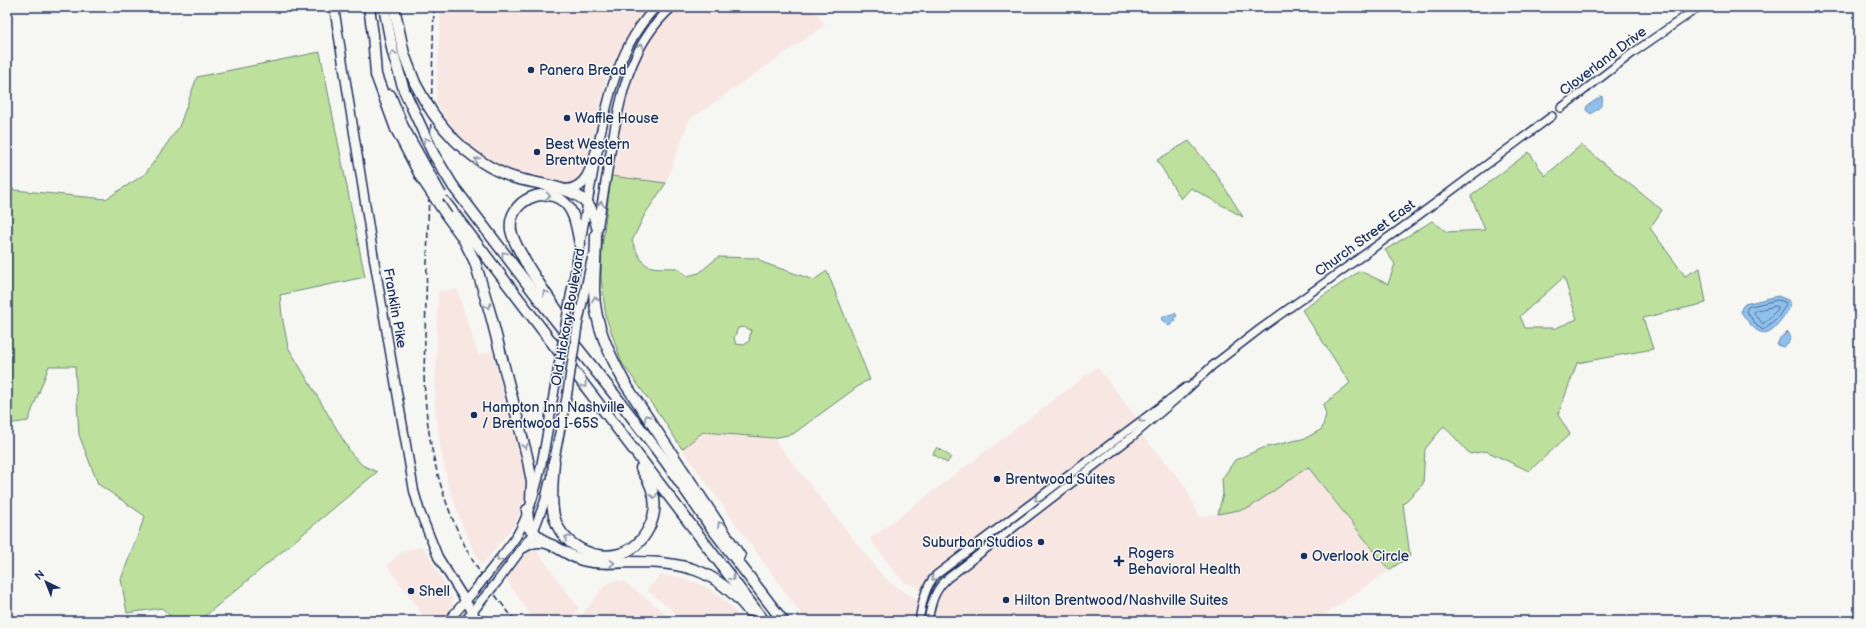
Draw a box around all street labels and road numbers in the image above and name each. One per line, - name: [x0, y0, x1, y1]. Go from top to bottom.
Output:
- street label: Cloverland Drive: [1556, 23, 1650, 99]
- street label: Church Street East: [1312, 196, 1419, 280]
- street label: Old Hickory Boulevard: [547, 247, 589, 387]
- street label: Franklin Pike: [380, 267, 410, 349]

